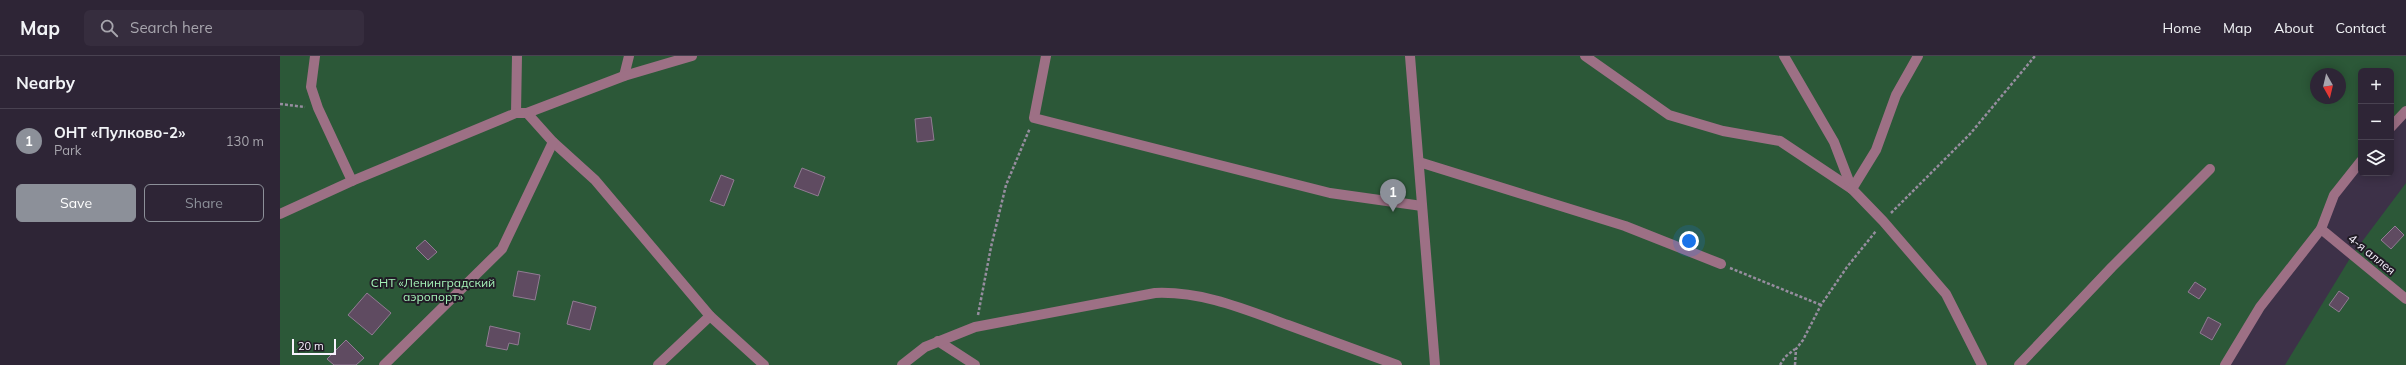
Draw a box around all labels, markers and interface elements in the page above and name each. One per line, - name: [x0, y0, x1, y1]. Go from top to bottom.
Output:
- search box: [84, 10, 364, 46]
- text: Map: [20, 16, 60, 40]
- icon: search: [98, 17, 120, 39]
- text: Search here: [130, 18, 213, 37]
- text: Home: [2162, 19, 2201, 37]
- text: Map: [2223, 19, 2252, 37]
- text: About: [2274, 19, 2314, 37]
- text: Contact: [2336, 19, 2386, 37]
- north arrow: [2310, 68, 2346, 104]
- map controls: [2358, 68, 2394, 176]
- button: +: [2358, 68, 2394, 104]
- text: Nearby: [16, 72, 75, 93]
- button: −: [2358, 104, 2394, 140]
- text: ОНТ «Пулково-2»: [54, 123, 186, 142]
- text: 1: [25, 133, 33, 149]
- text: 130 m: [226, 133, 264, 149]
- button: layers: [2358, 140, 2394, 176]
- text: Park: [54, 142, 81, 158]
- pin: 1: [1380, 179, 1406, 212]
- button: Save: [16, 184, 136, 222]
- button: Share: [144, 184, 264, 222]
- street label: 4-я аллея: [2345, 230, 2399, 278]
- your location: [1679, 231, 1699, 251]
- park label: СНТ «Ленинградский аэропорт»: [371, 275, 495, 304]
- scale bar: [292, 337, 336, 356]
- text: 20 m: [298, 339, 324, 353]

